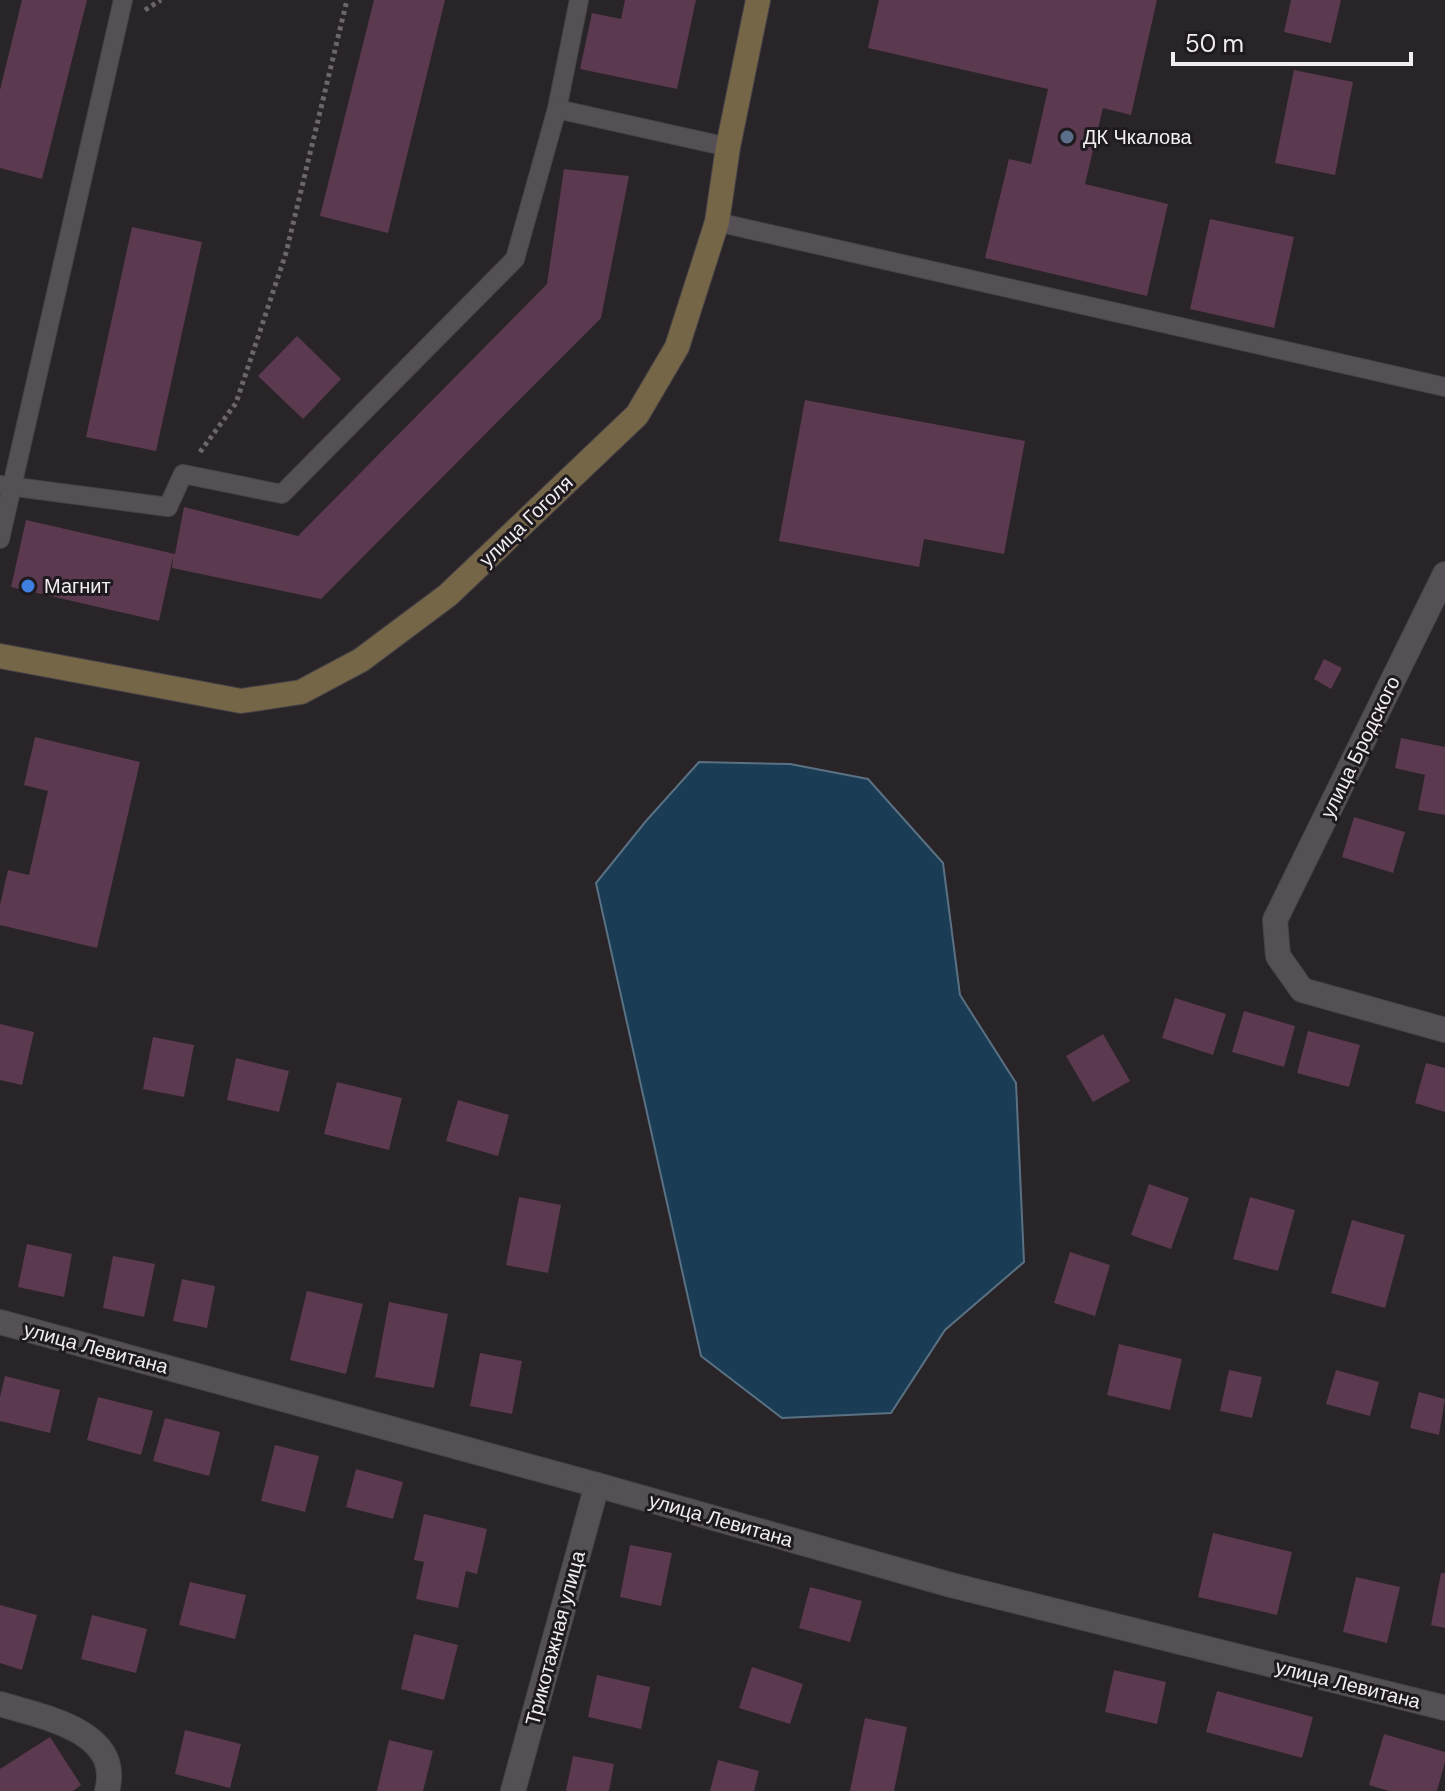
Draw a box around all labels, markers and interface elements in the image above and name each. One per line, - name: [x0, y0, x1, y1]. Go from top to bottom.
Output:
- scale bar: [1173, 16, 1411, 66]
- text: 50 m: [1185, 28, 1244, 59]
- place label: ДК Чкалова: [1083, 124, 1193, 150]
- marker: ДК Чкалова: [1058, 128, 1076, 146]
- street label: улица Гоголя: [473, 470, 579, 572]
- place label: Магнит: [44, 573, 111, 599]
- marker: Магнит: [19, 577, 37, 595]
- street label: улица Бродского: [1314, 672, 1406, 822]
- street label: улица Левитана: [21, 1316, 172, 1380]
- street label: улица Левитана: [646, 1487, 797, 1553]
- street label: Трикотажная улица: [519, 1547, 591, 1728]
- street label: улица Левитана: [1273, 1653, 1424, 1715]

